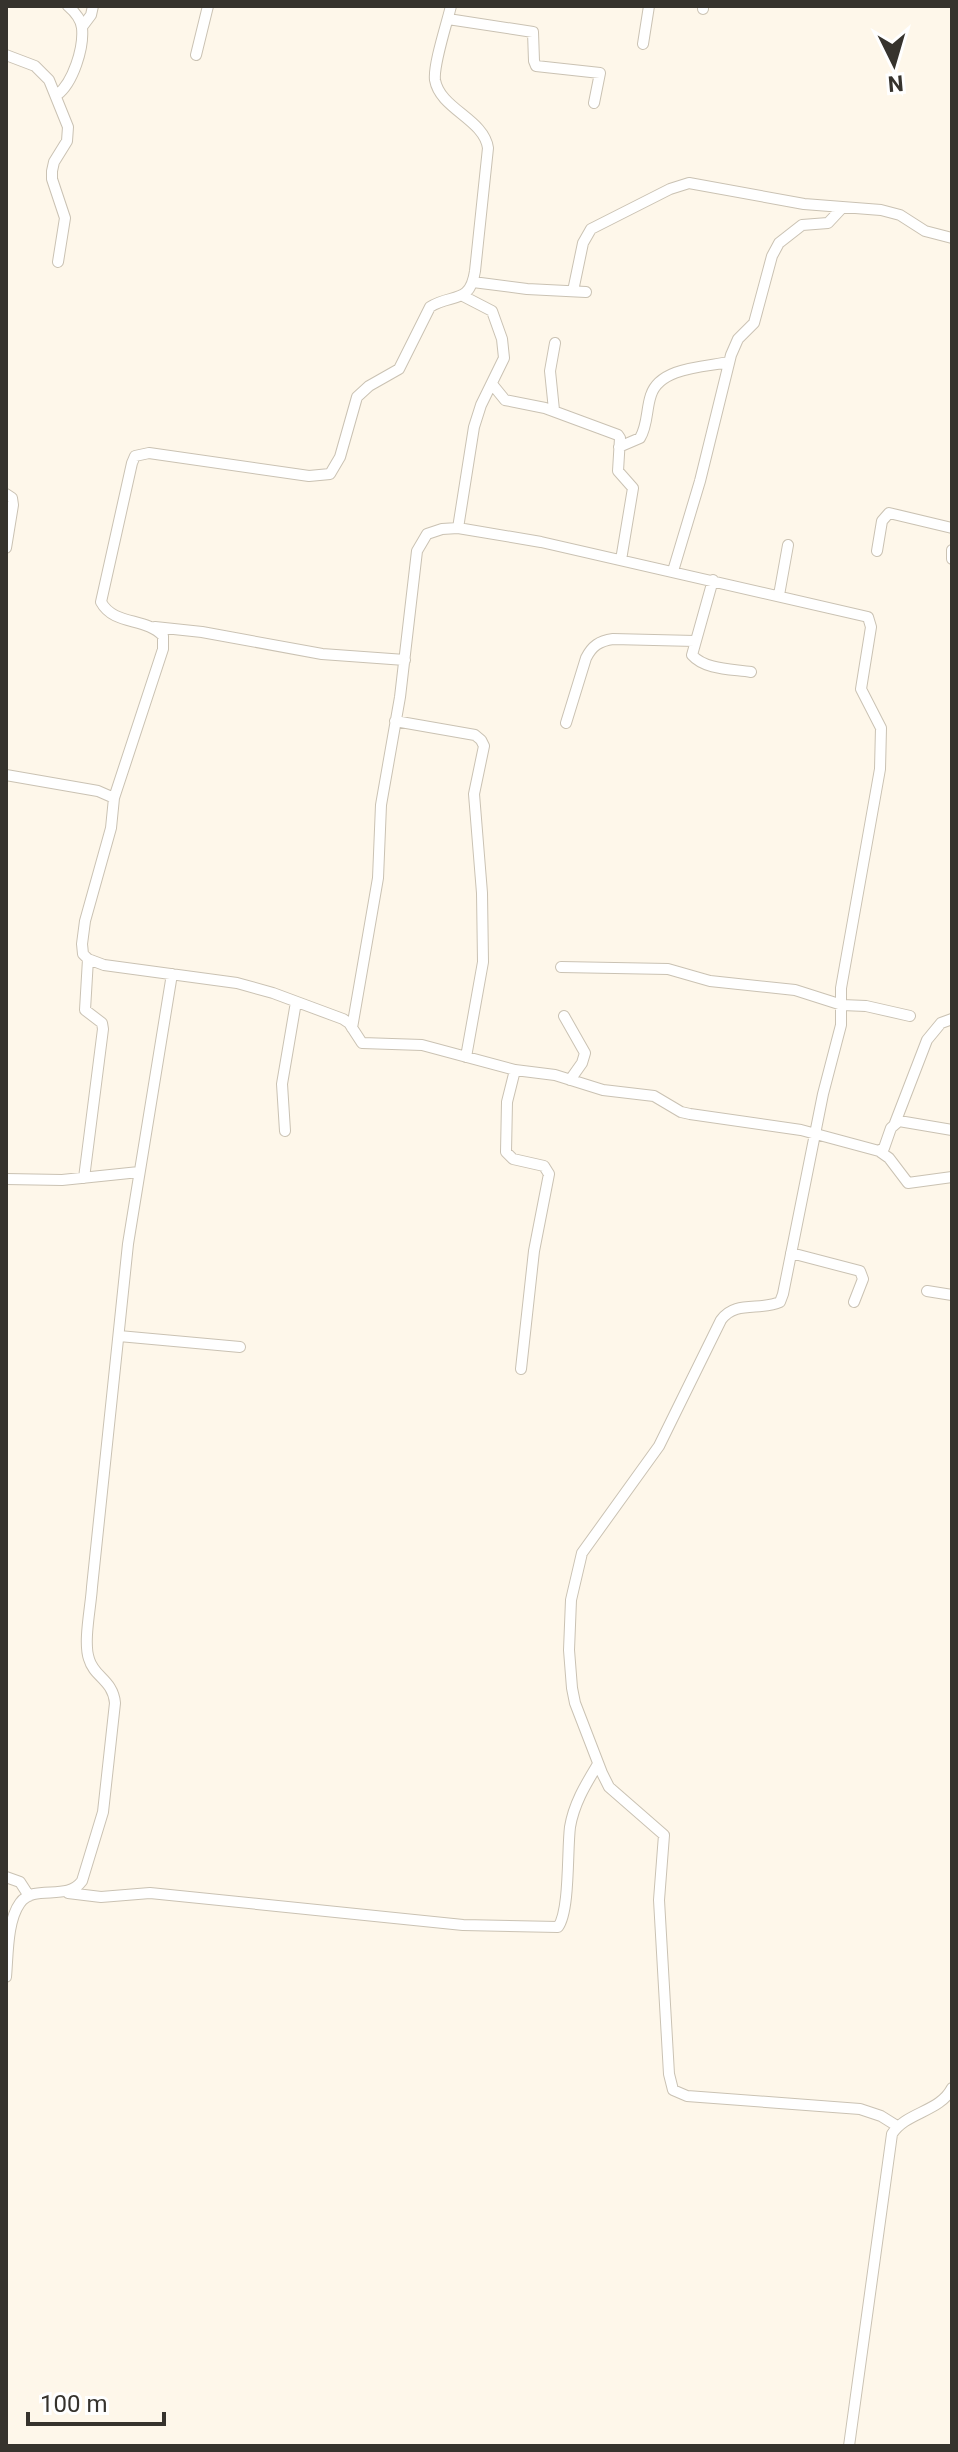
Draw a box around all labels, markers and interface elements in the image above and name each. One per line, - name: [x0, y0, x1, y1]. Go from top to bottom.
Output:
- north arrow: [854, 24, 934, 104]
- text: N: [887, 70, 905, 97]
- scale bar: [28, 2376, 164, 2426]
- text: 100 m: [40, 2390, 107, 2418]

